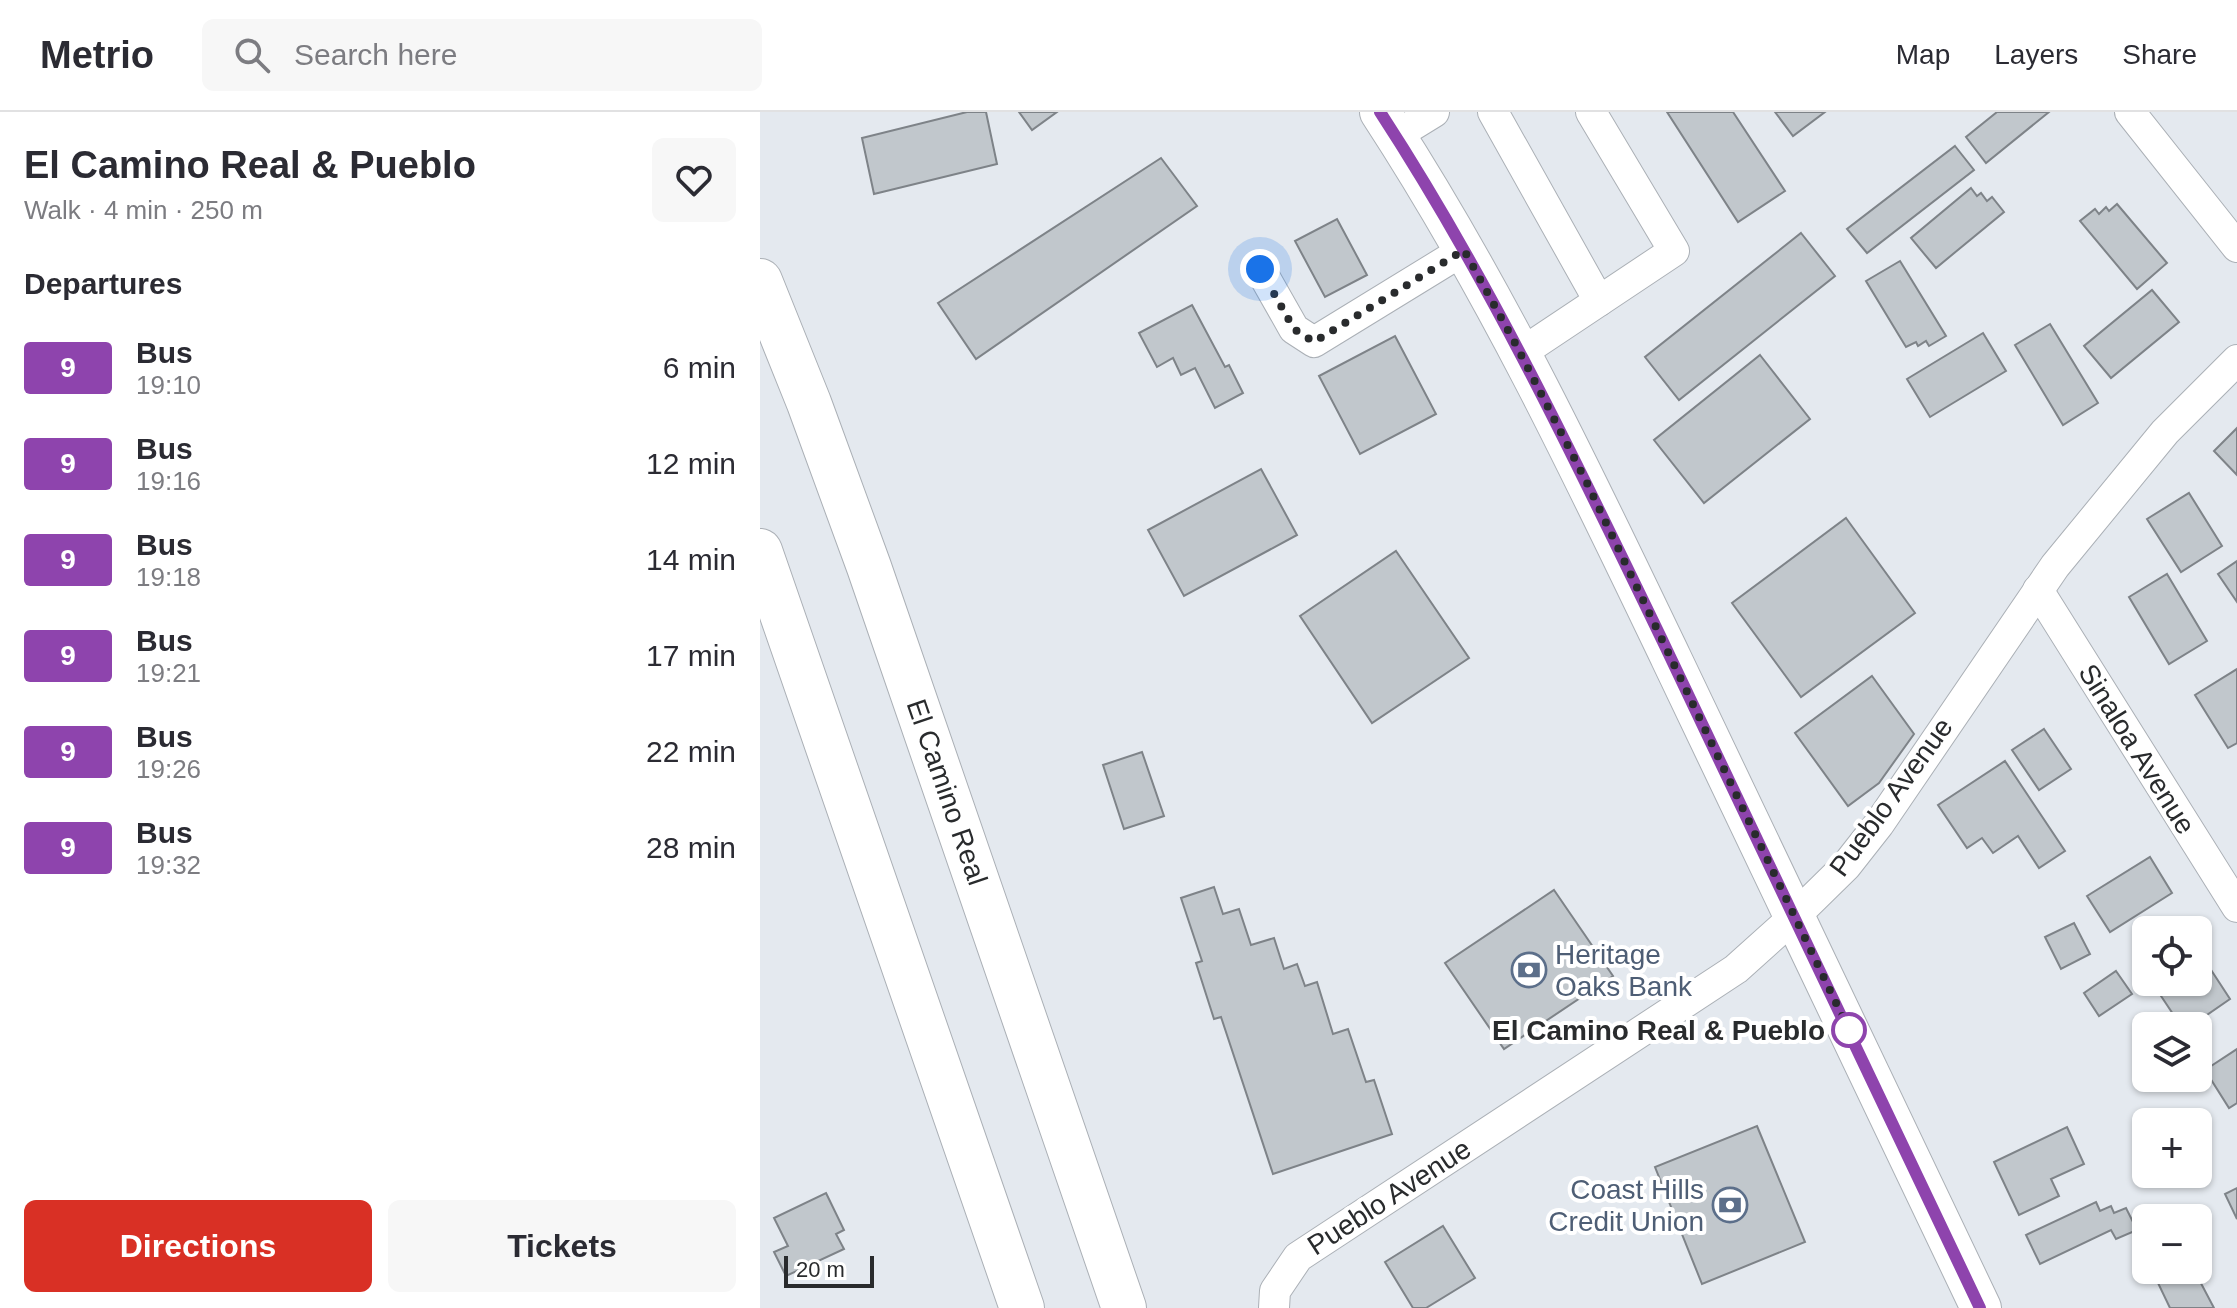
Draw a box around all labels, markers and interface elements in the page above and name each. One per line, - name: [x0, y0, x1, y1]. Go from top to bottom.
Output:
- search box: [202, 19, 762, 91]
- icon: search: [230, 33, 274, 77]
- text: Metrio: [40, 34, 154, 76]
- text: Search here: [294, 38, 457, 71]
- text: Map: [1896, 39, 1950, 70]
- text: Layers: [1994, 39, 2078, 70]
- text: Share: [2122, 39, 2197, 70]
- button: heart: [652, 138, 736, 222]
- text: El Camino Real & Pueblo: [24, 144, 476, 186]
- text: Walk · 4 min · 250 m: [24, 195, 263, 225]
- your location: [1240, 249, 1280, 289]
- text: Departures: [24, 267, 182, 300]
- text: Bus: [136, 336, 193, 369]
- text: 6 min: [663, 351, 736, 384]
- text: 9: [60, 352, 76, 383]
- text: 19:10: [136, 370, 201, 400]
- text: Bus: [136, 432, 193, 465]
- text: 12 min: [646, 447, 736, 480]
- text: 9: [60, 448, 76, 479]
- text: 19:16: [136, 466, 201, 496]
- text: Bus: [136, 528, 193, 561]
- text: 14 min: [646, 543, 736, 576]
- text: 9: [60, 544, 76, 575]
- text: 19:18: [136, 562, 201, 592]
- text: Bus: [136, 624, 193, 657]
- text: 17 min: [646, 639, 736, 672]
- text: 9: [60, 640, 76, 671]
- text: 19:21: [136, 658, 201, 688]
- street label: Sinaloa Avenue: [2072, 658, 2202, 840]
- street label: El Camino Real: [901, 695, 993, 889]
- street label: Pueblo Avenue: [1823, 712, 1959, 882]
- text: Bus: [136, 720, 193, 753]
- text: 22 min: [646, 735, 736, 768]
- text: 9: [60, 736, 76, 767]
- text: 19:26: [136, 754, 201, 784]
- text: Bus: [136, 816, 193, 849]
- text: 28 min: [646, 831, 736, 864]
- text: 9: [60, 832, 76, 863]
- text: 19:32: [136, 850, 201, 880]
- map controls: [2132, 916, 2212, 1284]
- button: locate: [2132, 916, 2212, 996]
- place label: Heritage Oaks Bank: [1555, 939, 1693, 1002]
- bank icon: Heritage Oaks Bank: [1510, 951, 1548, 989]
- button: layers: [2132, 1012, 2212, 1092]
- marker: El Camino Real & Pueblo: [1832, 1013, 1866, 1047]
- place label: El Camino Real & Pueblo: [1492, 1015, 1825, 1046]
- button: +: [2132, 1108, 2212, 1188]
- street label: Pueblo Avenue: [1302, 1133, 1476, 1261]
- place label: Coast Hills Credit Union: [1548, 1174, 1704, 1237]
- bank icon: Coast Hills Credit Union: [1711, 1186, 1749, 1224]
- button: Directions: [24, 1200, 372, 1292]
- button: Tickets: [388, 1200, 736, 1292]
- button: −: [2132, 1204, 2212, 1284]
- scale bar: [784, 1252, 874, 1288]
- text: 20 m: [796, 1257, 845, 1282]

